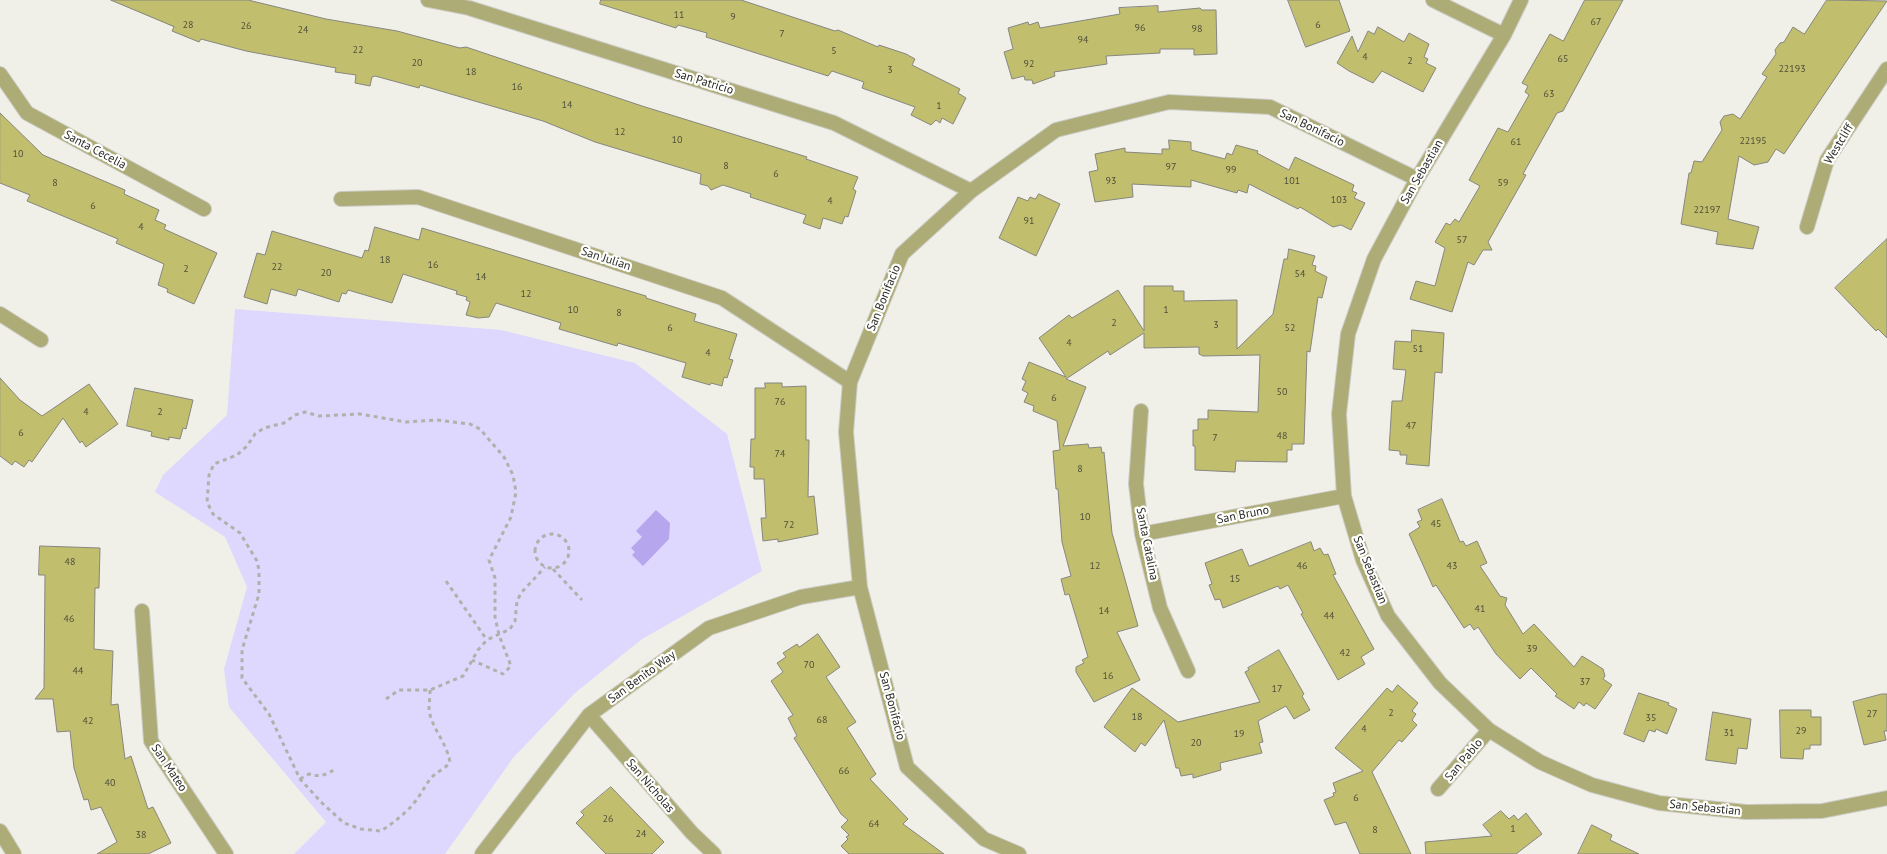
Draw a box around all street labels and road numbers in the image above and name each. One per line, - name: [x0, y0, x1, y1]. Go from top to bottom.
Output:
- street label: San Patricio: [673, 66, 735, 98]
- street label: San Bonifacio: [1277, 106, 1347, 150]
- street label: Westcliff: [1821, 121, 1857, 167]
- street label: Santa Cecelia: [61, 128, 129, 172]
- street label: San Sebastian: [1398, 137, 1446, 207]
- street label: San Julian: [579, 244, 633, 274]
- street label: San Bonifacio: [864, 263, 904, 333]
- street label: San Bruno: [1216, 503, 1270, 527]
- street label: Santa Catalina: [1133, 506, 1161, 582]
- street label: San Sebastian: [1350, 534, 1390, 606]
- street label: San Benito Way: [606, 648, 678, 706]
- street label: San Bonifacio: [876, 670, 908, 742]
- street label: San Pablo: [1442, 736, 1486, 784]
- street label: San Mateo: [148, 742, 190, 794]
- street label: San Nicholas: [623, 756, 677, 816]
- street label: San Sebastian: [1669, 797, 1741, 819]

